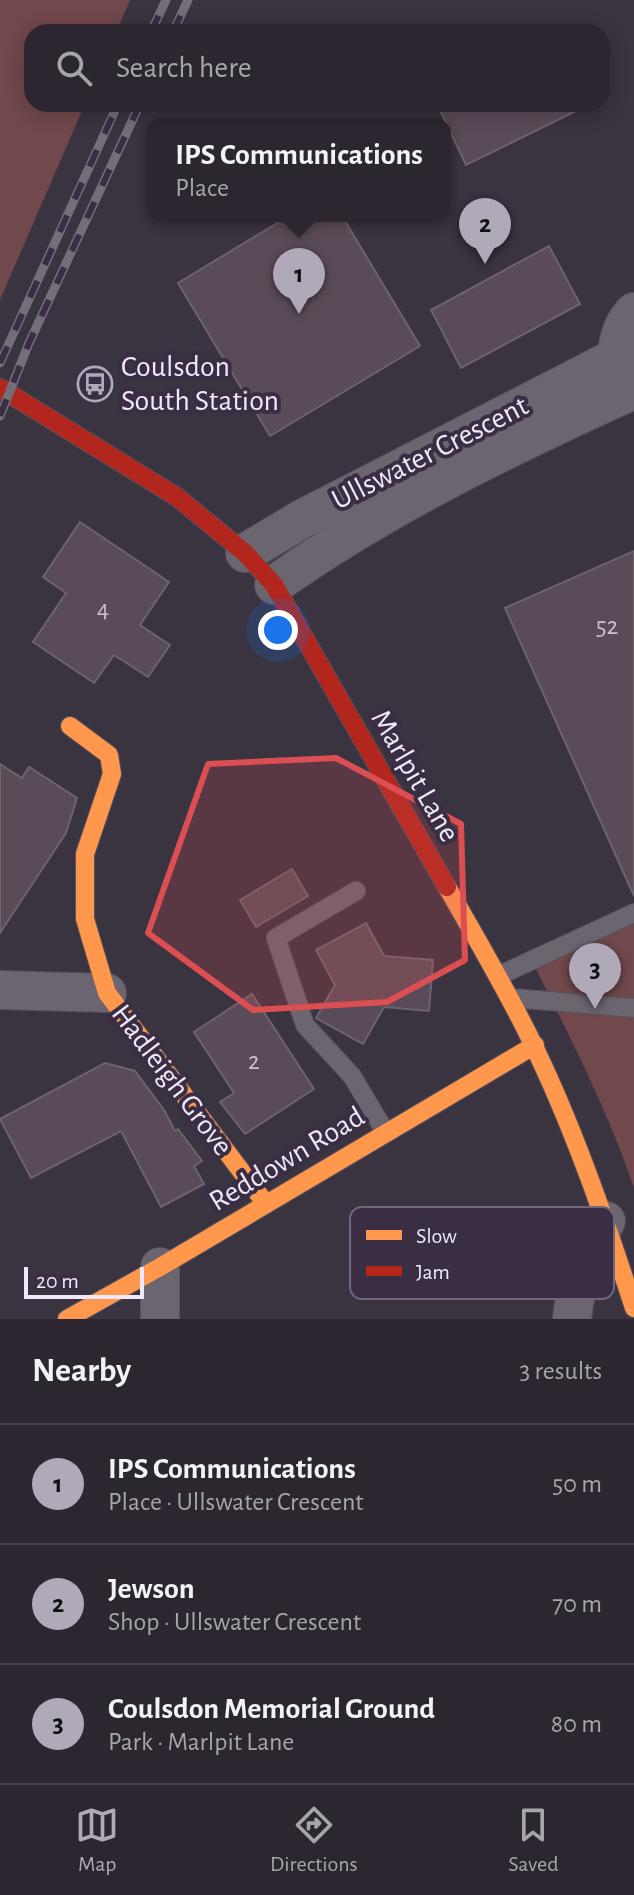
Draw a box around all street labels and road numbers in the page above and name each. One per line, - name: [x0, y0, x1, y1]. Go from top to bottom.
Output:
- street label: Ullswater Crescent: [327, 390, 533, 515]
- street label: Marlpit Lane: [365, 705, 465, 847]
- street label: Hadleigh Grove: [106, 999, 238, 1161]
- street label: Reddown Road: [204, 1101, 370, 1217]

